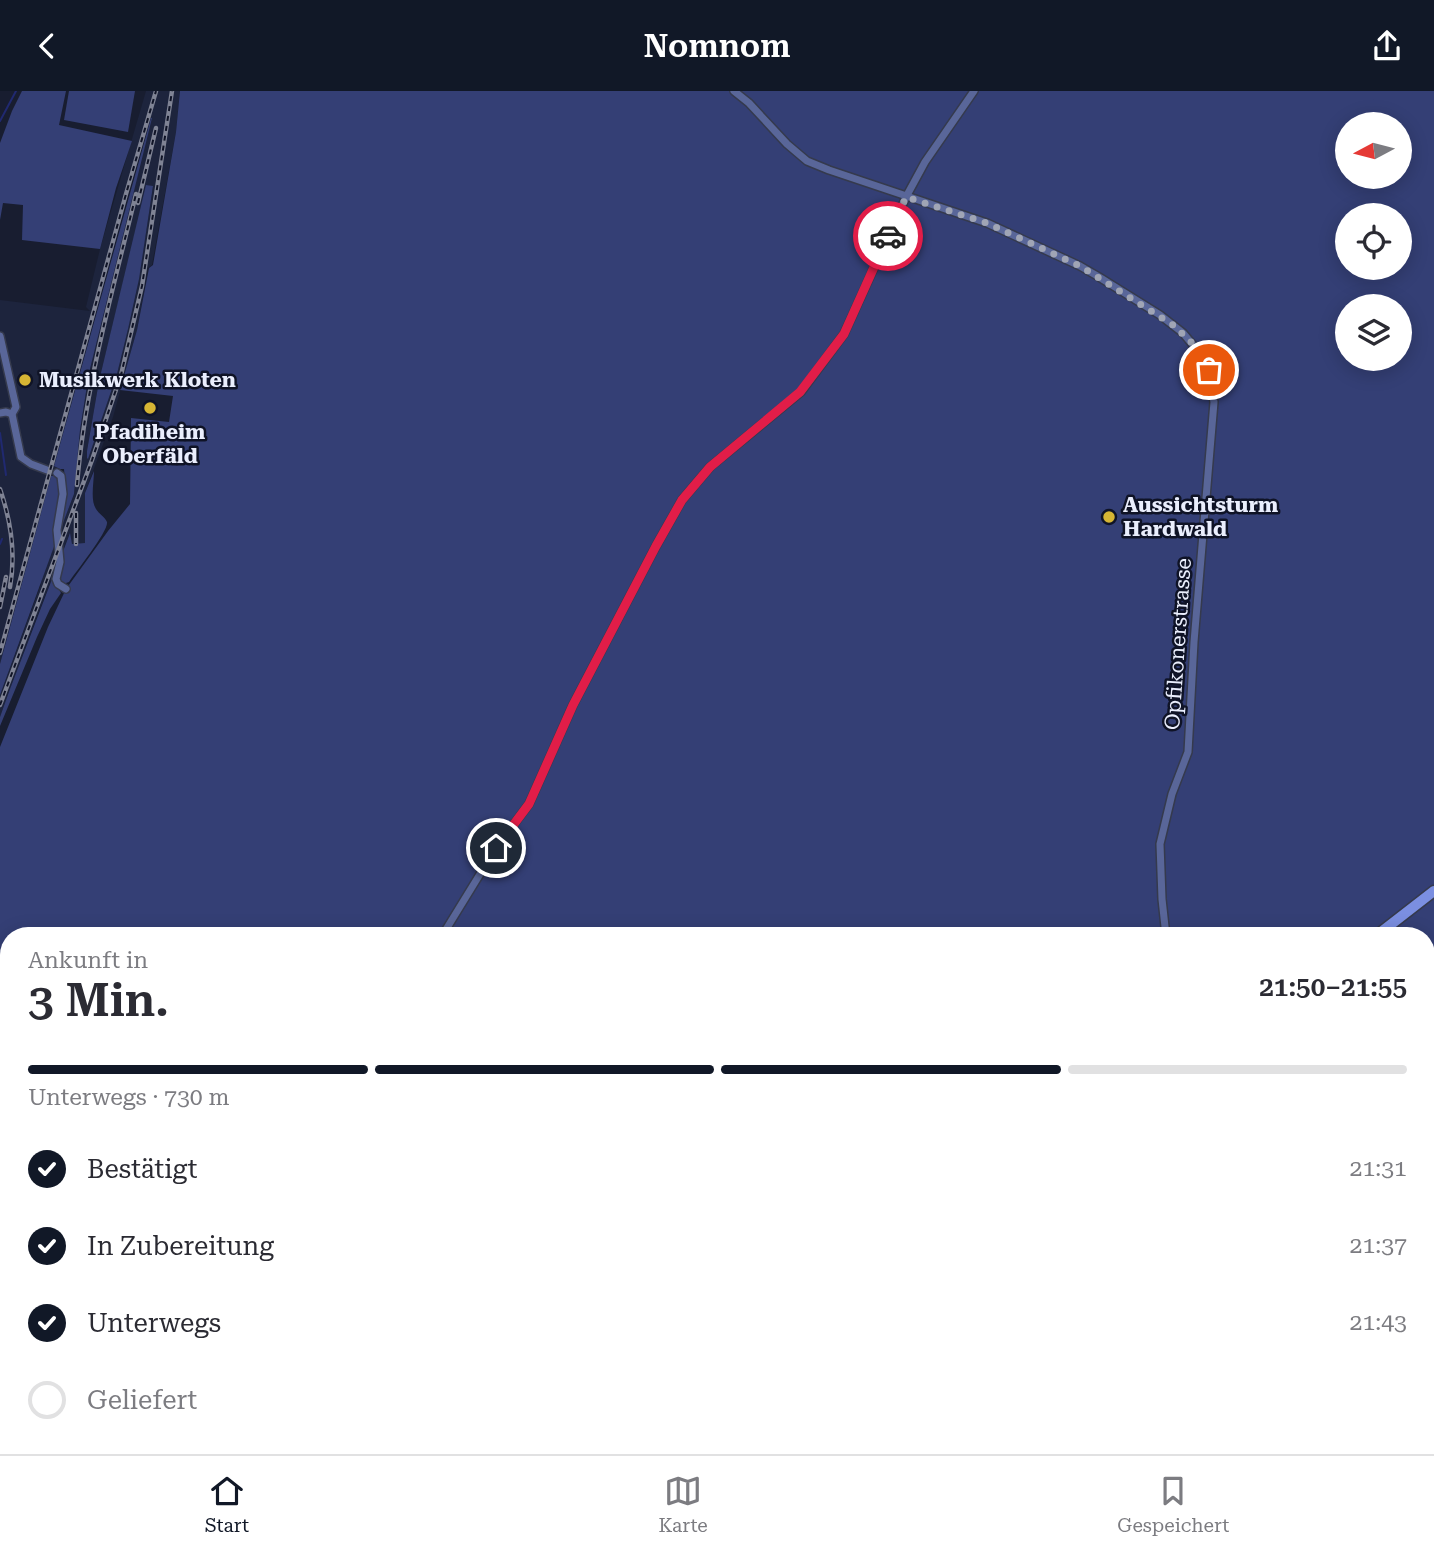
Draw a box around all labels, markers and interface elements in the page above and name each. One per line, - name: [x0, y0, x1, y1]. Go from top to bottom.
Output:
- icon: back: [28, 27, 66, 65]
- text: Nomnom: [643, 27, 791, 65]
- icon: share: [1368, 27, 1406, 65]
- north arrow: [1335, 112, 1412, 189]
- map controls: [1335, 112, 1412, 371]
- courier: [853, 201, 923, 271]
- button: locate: [1335, 203, 1412, 280]
- icon: car: [869, 217, 907, 255]
- button: layers: [1335, 294, 1412, 371]
- pin: [1179, 340, 1239, 400]
- icon: bag: [1190, 351, 1228, 389]
- place label: Musikwerk Kloten: [39, 368, 236, 392]
- marker: Musikwerk Kloten: [17, 372, 33, 388]
- marker: Pfadiheim Oberfäld: [142, 400, 158, 416]
- place label: Pfadiheim Oberfäld: [95, 420, 205, 468]
- place label: Aussichtsturm Hardwald: [1123, 493, 1278, 541]
- marker: Aussichtsturm Hardwald: [1101, 509, 1117, 525]
- street label: Opfikonerstrasse: [1160, 557, 1196, 731]
- pin: [466, 818, 526, 878]
- icon: home: [477, 829, 515, 867]
- text: Ankunft in: [28, 947, 148, 974]
- text: 21:50–21:55: [1259, 972, 1407, 1002]
- text: 3 Min.: [28, 973, 169, 1027]
- text: Unterwegs · 730 m: [28, 1084, 230, 1111]
- icon: check: [28, 1150, 66, 1188]
- text: Bestätigt: [87, 1154, 197, 1184]
- text: 21:31: [1350, 1155, 1407, 1182]
- icon: check: [28, 1227, 66, 1265]
- text: In Zubereitung: [87, 1231, 274, 1261]
- text: 21:37: [1350, 1232, 1407, 1259]
- icon: check: [28, 1304, 66, 1342]
- text: Unterwegs: [87, 1308, 221, 1338]
- text: 21:43: [1350, 1309, 1407, 1336]
- text: Geliefert: [87, 1385, 197, 1415]
- tab: Start: [205, 1472, 249, 1537]
- tab: Karte: [658, 1472, 708, 1537]
- tab: Gespeichert: [1117, 1472, 1229, 1537]

